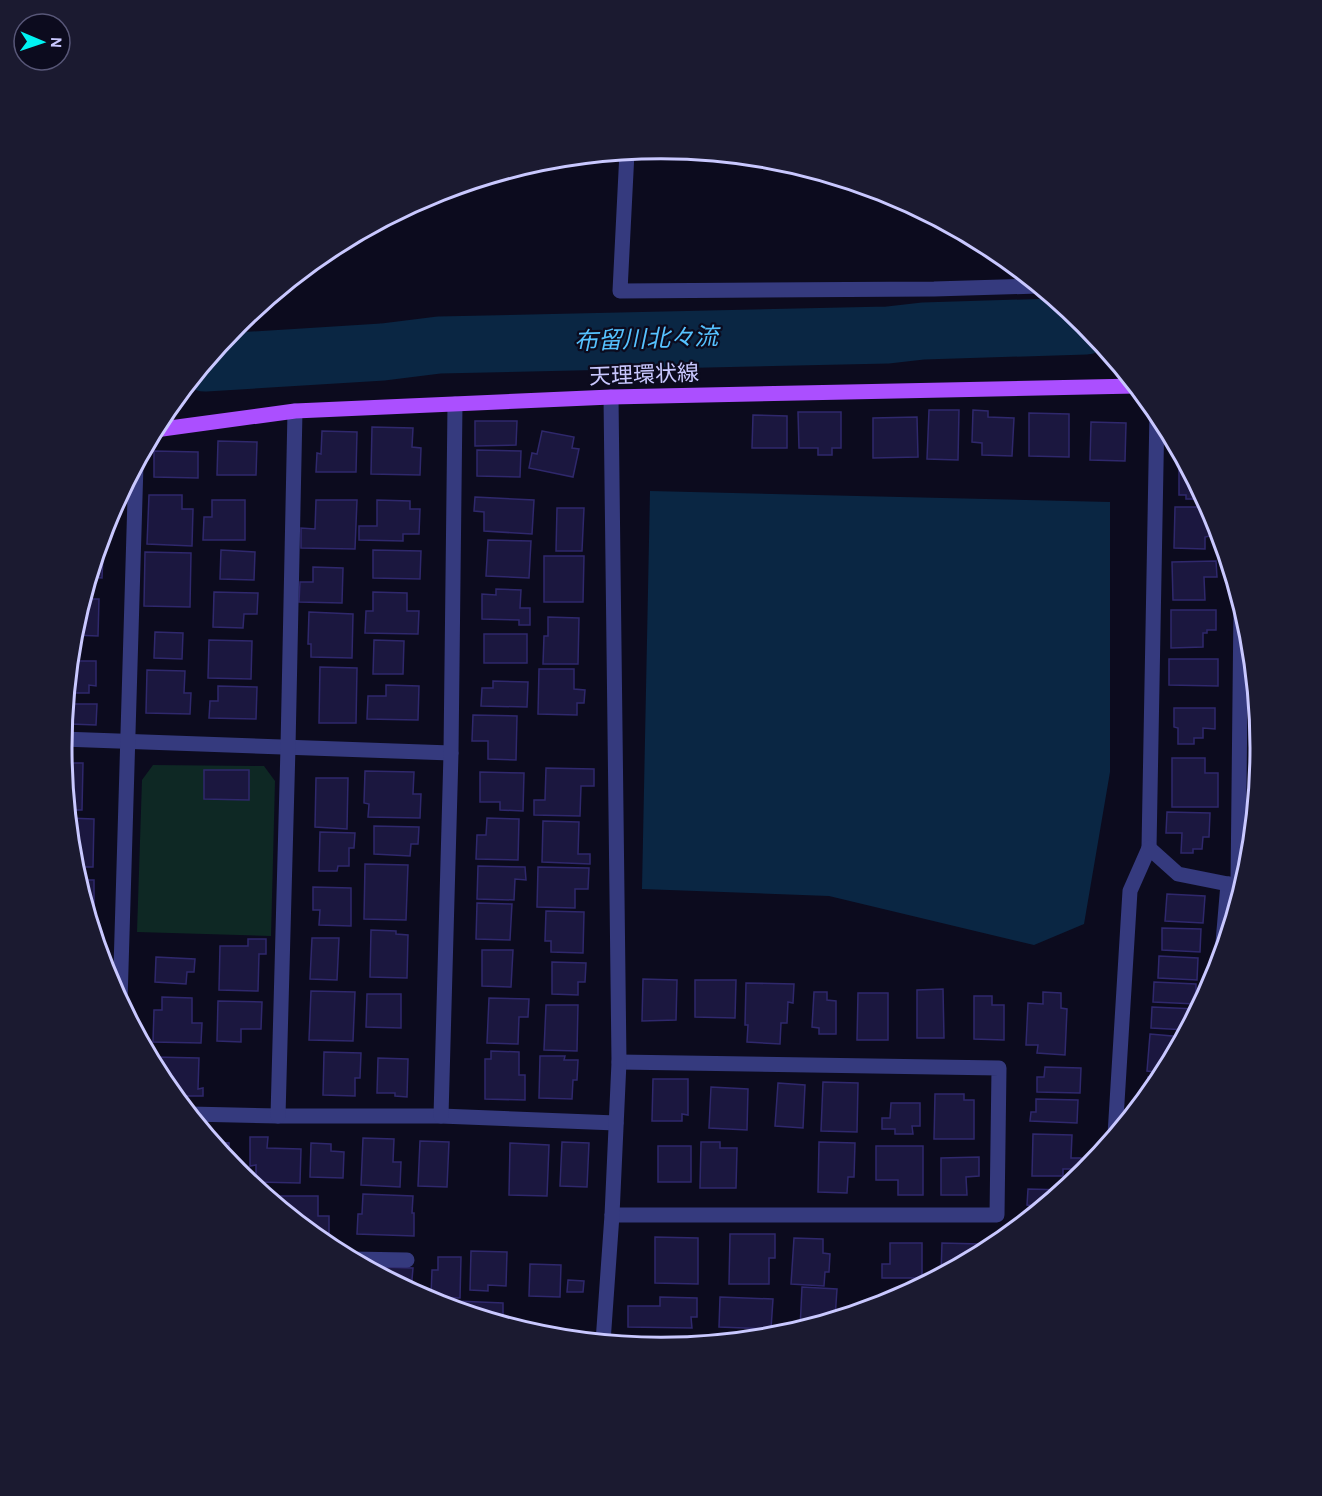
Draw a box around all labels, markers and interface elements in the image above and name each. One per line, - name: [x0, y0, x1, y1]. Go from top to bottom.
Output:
- north arrow: [12, 12, 72, 72]
- text: N: [48, 37, 64, 48]
- water label: 布留川北々流: [574, 323, 722, 355]
- street label: 天理環状線: [589, 361, 699, 388]

